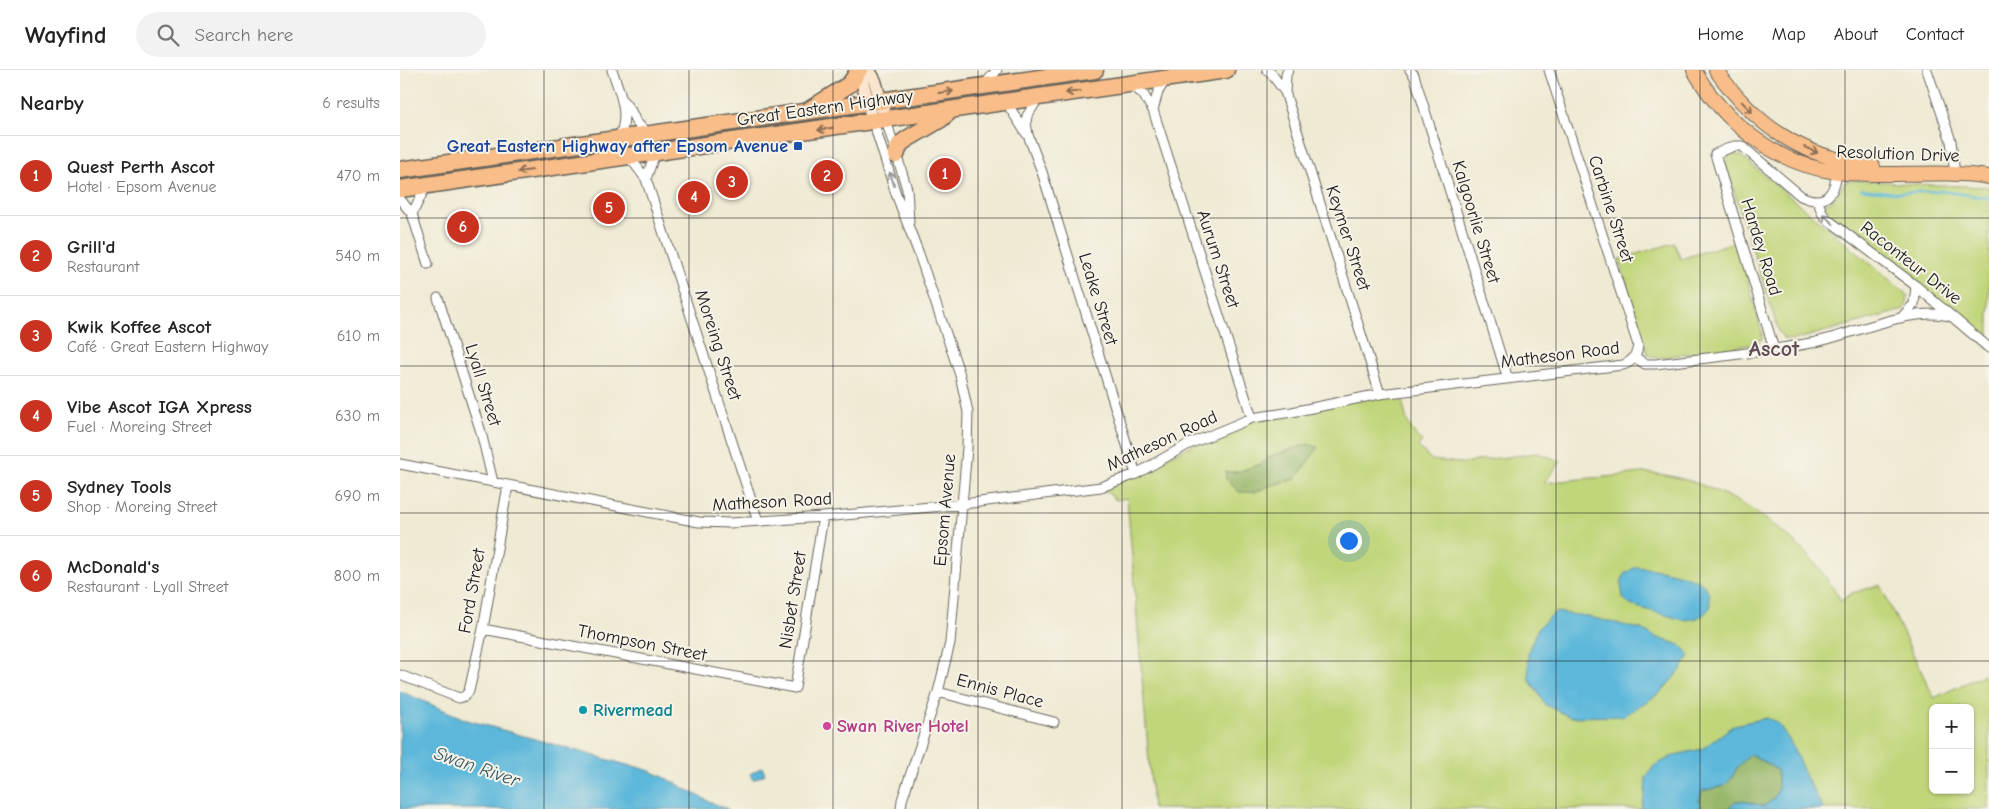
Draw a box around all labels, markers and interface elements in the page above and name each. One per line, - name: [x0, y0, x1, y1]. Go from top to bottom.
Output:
- search box: [136, 12, 486, 57]
- text: Wayfind: [25, 21, 106, 49]
- icon: search: [154, 21, 182, 49]
- text: Search here: [194, 24, 293, 46]
- text: Home: [1697, 24, 1744, 45]
- text: Map: [1772, 24, 1806, 45]
- text: About: [1834, 24, 1878, 45]
- text: Contact: [1906, 24, 1964, 45]
- street label: Great Eastern Highway: [736, 85, 915, 131]
- one-way arrow: [938, 87, 954, 97]
- one-way arrow: [1065, 88, 1081, 98]
- text: Nearby: [20, 91, 84, 115]
- text: 6 results: [322, 94, 380, 112]
- one-way arrow: [1741, 101, 1753, 114]
- one-way arrow: [817, 124, 833, 134]
- place label: Great Eastern Highway after Epsom Avenue: [447, 136, 788, 157]
- marker: Great Eastern Highway after Epsom Avenue: [792, 140, 804, 152]
- street label: Resolution Drive: [1836, 141, 1960, 167]
- one-way arrow: [1803, 146, 1818, 156]
- street label: Carbine Street: [1584, 153, 1638, 266]
- pin: 1: [929, 155, 961, 193]
- text: Quest Perth Ascot: [67, 156, 214, 178]
- pin: 2: [811, 157, 843, 195]
- street label: Kalgoorlie Street: [1447, 158, 1505, 287]
- pin: 3: [716, 163, 748, 201]
- one-way arrow: [518, 166, 534, 176]
- text: 1: [33, 167, 39, 185]
- text: 470 m: [336, 167, 380, 185]
- one-way arrow: [886, 171, 896, 187]
- text: Hotel · Epsom Avenue: [67, 178, 216, 196]
- pin: 4: [678, 178, 710, 216]
- street label: Keymer Street: [1321, 183, 1375, 294]
- pin: 5: [593, 189, 625, 227]
- street label: Hardey Road: [1736, 196, 1786, 298]
- street label: Aurum Street: [1192, 207, 1244, 312]
- pin: 6: [447, 208, 479, 246]
- one-way arrow: [1822, 213, 1835, 225]
- street label: Raconteur Drive: [1856, 217, 1966, 309]
- text: Grill'd: [67, 236, 116, 258]
- text: 2: [32, 247, 40, 265]
- text: 540 m: [335, 247, 380, 265]
- street label: Leake Street: [1074, 250, 1122, 349]
- text: Restaurant: [67, 258, 139, 276]
- street label: Moreing Street: [690, 287, 746, 404]
- text: Kwik Koffee Ascot: [67, 316, 211, 338]
- text: 3: [32, 327, 40, 345]
- text: 610 m: [337, 327, 380, 345]
- district label: Ascot: [1749, 336, 1800, 362]
- street label: Matheson Road: [1499, 337, 1621, 373]
- text: Café · Great Eastern Highway: [67, 338, 268, 356]
- street label: Lyall Street: [461, 341, 506, 430]
- text: Vibe Ascot IGA Xpress: [67, 396, 252, 418]
- street label: Matheson Road: [1103, 406, 1221, 476]
- text: 4: [32, 407, 40, 425]
- text: 630 m: [335, 407, 380, 425]
- text: Fuel · Moreing Street: [67, 418, 212, 436]
- street label: Epsom Avenue: [930, 453, 960, 567]
- text: Sydney Tools: [67, 476, 171, 498]
- text: 5: [32, 487, 40, 505]
- text: 690 m: [335, 487, 380, 505]
- street label: Matheson Road: [712, 488, 832, 516]
- text: Shop · Moreing Street: [67, 498, 217, 516]
- your location: [1336, 528, 1362, 554]
- street label: Ford Street: [454, 546, 490, 635]
- street label: Nisbet Street: [775, 549, 811, 650]
- text: McDonald's: [67, 556, 159, 578]
- text: 6: [32, 567, 40, 585]
- text: 800 m: [334, 567, 380, 585]
- text: Restaurant · Lyall Street: [67, 578, 228, 596]
- street label: Thompson Street: [576, 620, 709, 666]
- street label: Ennis Place: [954, 669, 1046, 713]
- place label: Rivermead: [593, 700, 673, 721]
- marker: Rivermead: [577, 704, 589, 716]
- map controls: [1929, 704, 1974, 794]
- button: +: [1929, 704, 1974, 749]
- place label: Swan River Hotel: [837, 716, 969, 737]
- marker: Swan River Hotel: [821, 720, 833, 732]
- water label: Swan River: [431, 742, 524, 792]
- button: −: [1929, 749, 1974, 794]

